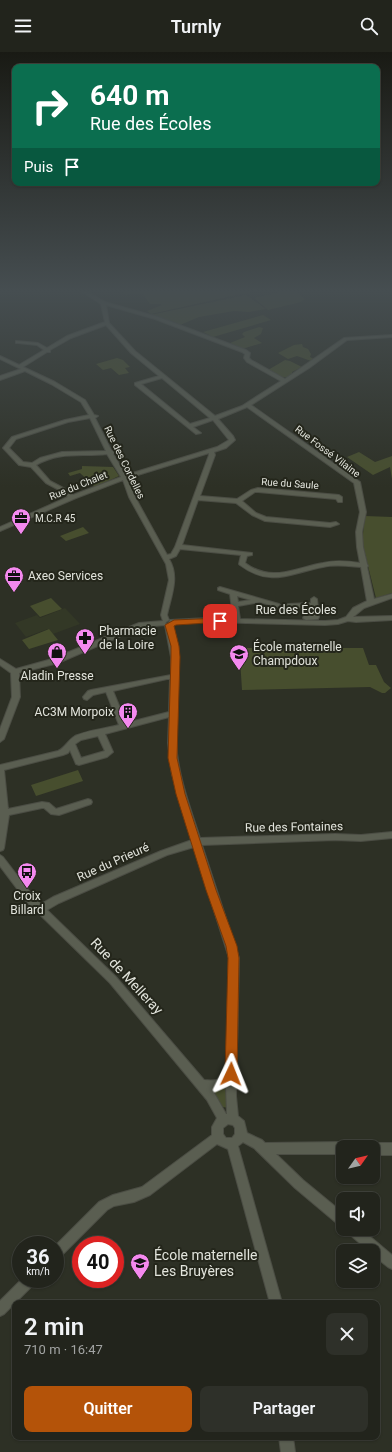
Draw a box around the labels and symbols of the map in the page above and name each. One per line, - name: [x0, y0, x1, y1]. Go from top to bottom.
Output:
- street label: Rue Fossé Vilaine: [293, 423, 362, 479]
- street label: Rue des Cordelles: [102, 424, 147, 501]
- street label: Rue du Chalet: [48, 469, 109, 502]
- street label: Rue du Saule: [261, 476, 319, 491]
- office icon: M.C.R 45: [10, 507, 32, 535]
- place label: M.C.R 45: [35, 513, 76, 524]
- office icon: Axeo Services: [3, 565, 25, 593]
- place label: Axeo Services: [28, 569, 103, 583]
- street label: Rue des Écoles: [256, 602, 336, 617]
- pin: [203, 604, 237, 638]
- place label: Pharmacie de la Loire: [99, 624, 156, 652]
- pharmacy icon: Pharmacie de la Loire: [74, 627, 96, 655]
- place label: École maternelle Champdoux: [253, 639, 342, 668]
- shop icon: Aladin Presse: [46, 641, 68, 669]
- school or university icon: École maternelle Champdoux: [228, 643, 250, 671]
- place label: Aladin Presse: [20, 669, 94, 683]
- building icon: AC3M Morpoix: [117, 701, 139, 729]
- place label: AC3M Morpoix: [34, 705, 114, 719]
- street label: Rue des Fontaines: [245, 819, 343, 835]
- street label: Rue du Prieuré: [75, 840, 151, 884]
- bus stop icon: Croix Billard: [16, 861, 38, 889]
- place label: Croix Billard: [10, 889, 44, 917]
- street label: Rue de Melleray: [88, 935, 167, 1018]
- position arrow: [210, 1053, 252, 1095]
- north arrow: [336, 1140, 380, 1184]
- speed limit sign: 40: [72, 1236, 124, 1288]
- place label: École maternelle Les Bruyères: [154, 1246, 257, 1279]
- school or university icon: École maternelle Les Bruyères: [129, 1252, 151, 1280]

